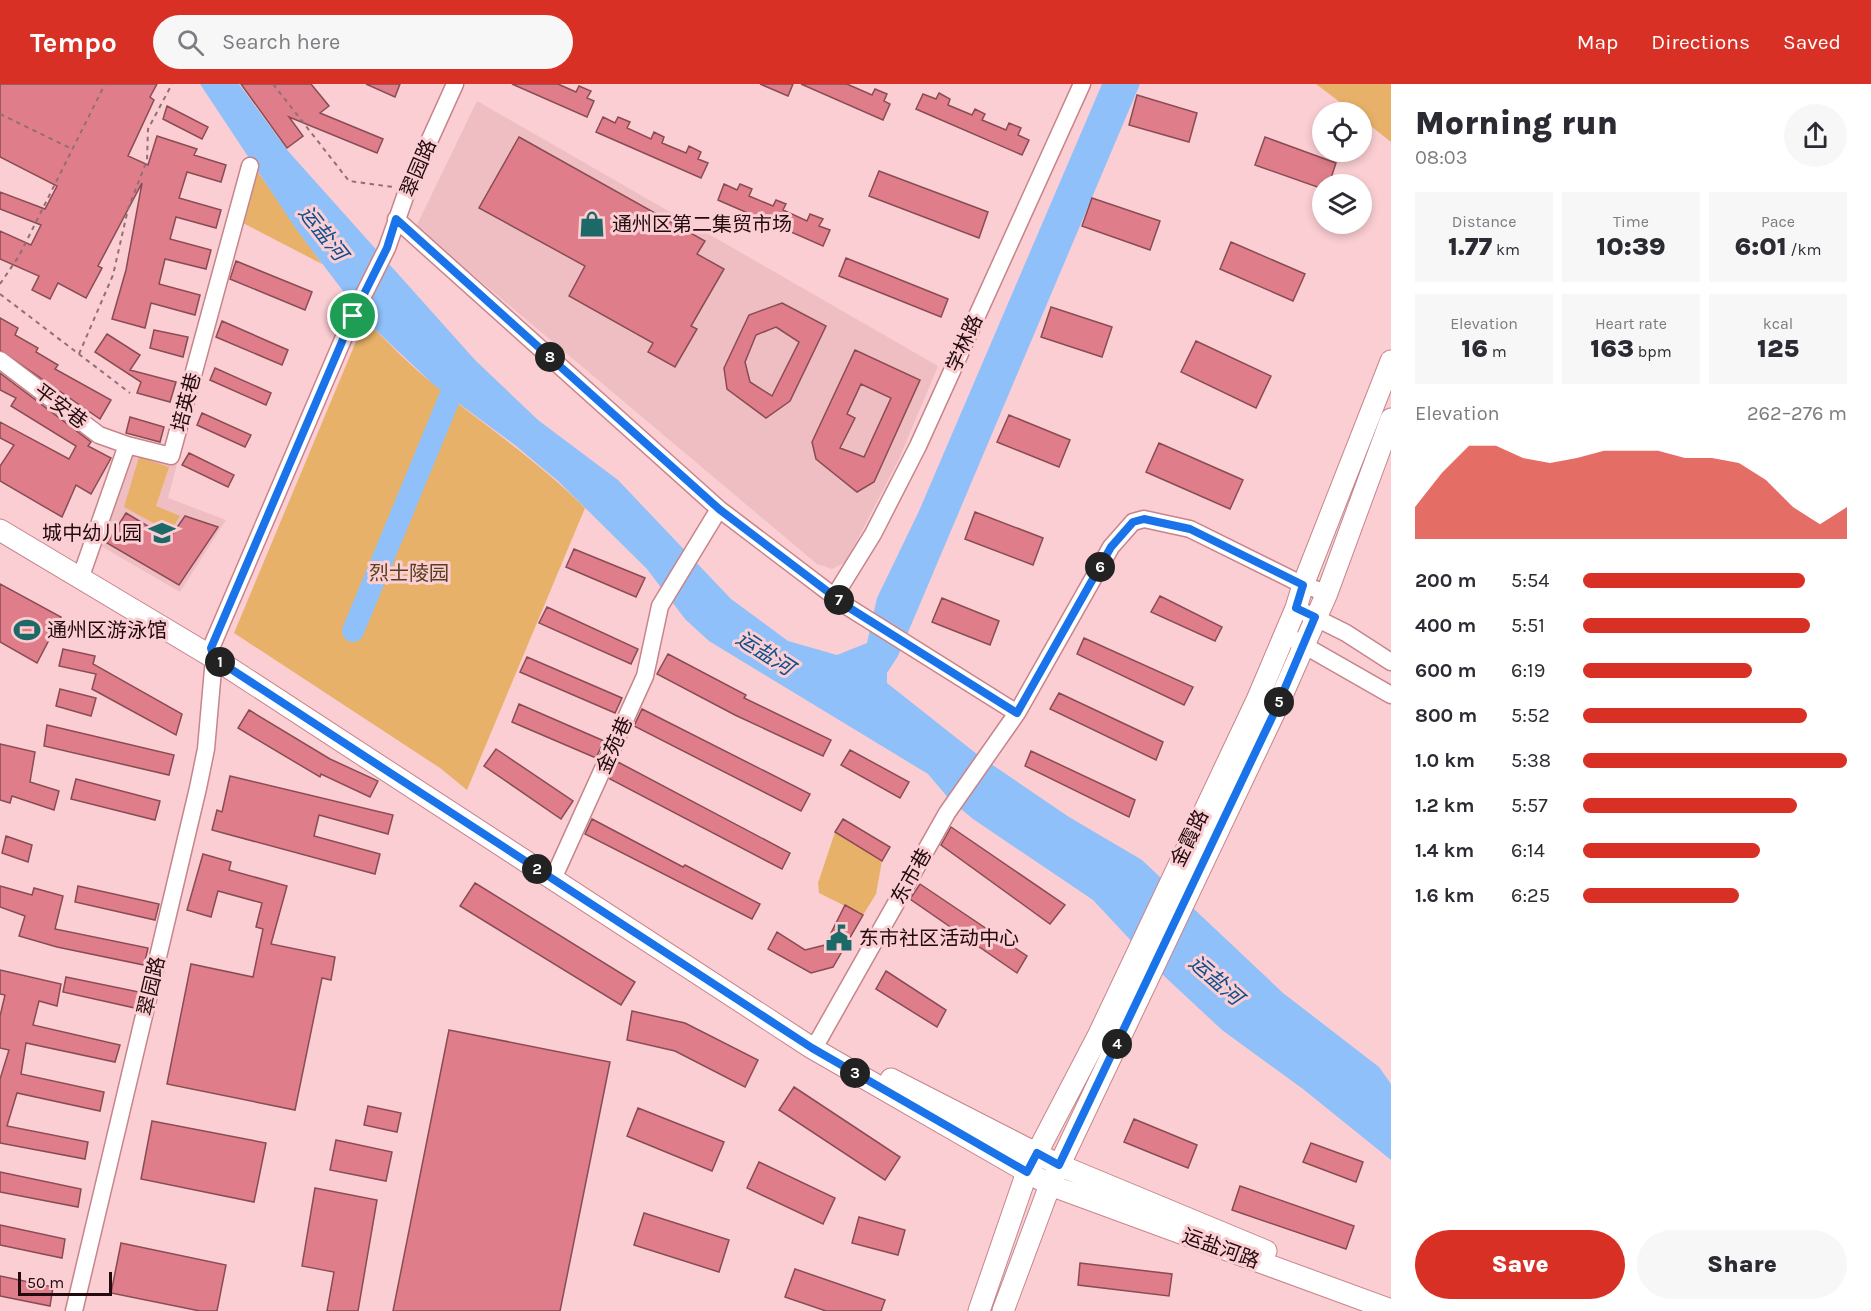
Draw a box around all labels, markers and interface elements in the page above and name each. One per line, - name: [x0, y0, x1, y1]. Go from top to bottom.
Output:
- search box: [153, 15, 573, 69]
- text: Tempo: [30, 26, 117, 59]
- icon: search: [174, 26, 207, 59]
- text: Search here: [222, 29, 340, 55]
- text: Map: [1577, 30, 1618, 54]
- text: Directions: [1651, 30, 1750, 54]
- text: Saved: [1783, 30, 1841, 54]
- map controls: [1312, 102, 1372, 234]
- button: locate: [1312, 102, 1372, 162]
- text: Morning run: [1415, 104, 1618, 142]
- button: share: [1784, 104, 1847, 167]
- street label: 翠园路: [396, 136, 441, 200]
- text: 08:03: [1415, 146, 1467, 169]
- button: layers: [1312, 174, 1372, 234]
- water label: 运盐河: [294, 201, 354, 268]
- shop icon: 通州区第二集贸市场: [577, 209, 607, 239]
- text: Distance: [1452, 212, 1516, 231]
- text: Time: [1613, 212, 1649, 231]
- text: Pace: [1761, 212, 1795, 231]
- place label: 通州区第二集贸市场: [612, 213, 792, 236]
- text: 1.77: [1448, 231, 1492, 262]
- text: 10:39: [1596, 231, 1666, 262]
- text: 6:01: [1735, 231, 1787, 262]
- text: km: [1492, 240, 1520, 259]
- text: /km: [1787, 240, 1822, 259]
- pin: [327, 290, 378, 341]
- icon: arrive: [336, 299, 369, 332]
- street label: 学林路: [942, 311, 987, 375]
- text: Elevation: [1450, 314, 1518, 333]
- text: Heart rate: [1595, 314, 1667, 333]
- text: kcal: [1763, 314, 1793, 333]
- text: 16: [1461, 333, 1488, 364]
- text: 163: [1590, 333, 1634, 364]
- text: 125: [1757, 333, 1799, 364]
- pin: 8: [535, 342, 565, 372]
- text: m: [1488, 342, 1507, 361]
- text: bpm: [1634, 342, 1672, 361]
- text: 8: [545, 347, 555, 366]
- street label: 培英巷: [168, 370, 205, 434]
- street label: 平安巷: [30, 379, 92, 434]
- text: Elevation: [1415, 402, 1500, 425]
- text: 262–276 m: [1747, 402, 1847, 425]
- school or university icon: 城中幼儿园: [147, 518, 177, 548]
- place label: 城中幼儿园: [42, 522, 142, 545]
- pin: 6: [1085, 552, 1115, 582]
- text: 6: [1095, 557, 1105, 576]
- park label: 烈士陵园: [369, 562, 449, 585]
- text: 200 m: [1415, 569, 1476, 592]
- text: 5:54: [1511, 569, 1549, 592]
- pin: 7: [824, 585, 854, 615]
- text: 7: [835, 590, 843, 609]
- text: 400 m: [1415, 614, 1476, 637]
- text: 5:51: [1511, 614, 1545, 637]
- sports icon: 通州区游泳馆: [12, 615, 42, 645]
- place label: 通州区游泳馆: [47, 619, 167, 642]
- water label: 运盐河: [732, 626, 801, 682]
- pin: 1: [205, 647, 235, 677]
- text: 1: [217, 652, 223, 671]
- text: 600 m: [1415, 659, 1476, 682]
- text: 6:19: [1511, 659, 1545, 682]
- pin: 5: [1264, 687, 1294, 717]
- text: 5: [1274, 692, 1284, 711]
- text: 800 m: [1415, 704, 1477, 727]
- text: 5:52: [1511, 704, 1550, 727]
- street label: 金苑巷: [592, 713, 637, 777]
- text: 1.0 km: [1415, 749, 1475, 772]
- text: 5:38: [1511, 749, 1551, 772]
- text: 1.2 km: [1415, 794, 1474, 817]
- text: 5:57: [1511, 794, 1548, 817]
- street label: 金霞路: [1166, 806, 1213, 870]
- text: 1.4 km: [1415, 839, 1474, 862]
- text: 6:14: [1511, 839, 1545, 862]
- street label: 东市巷: [886, 845, 936, 908]
- pin: 2: [522, 854, 552, 884]
- text: 2: [532, 859, 542, 878]
- text: 1.6 km: [1415, 884, 1474, 907]
- text: 6:25: [1511, 884, 1550, 907]
- public building icon: 东市社区活动中心: [824, 923, 854, 953]
- place label: 东市社区活动中心: [859, 927, 1019, 950]
- water label: 运盐河: [1184, 950, 1251, 1012]
- street label: 翠园路: [134, 954, 169, 1018]
- pin: 4: [1102, 1029, 1132, 1059]
- text: 4: [1112, 1034, 1122, 1053]
- pin: 3: [840, 1058, 870, 1088]
- text: 3: [850, 1063, 860, 1082]
- street label: 运盐河路: [1179, 1224, 1262, 1273]
- button: Save: [1415, 1230, 1625, 1299]
- button: Share: [1637, 1230, 1847, 1299]
- scale bar: [18, 1269, 112, 1296]
- text: 50 m: [27, 1273, 64, 1292]

